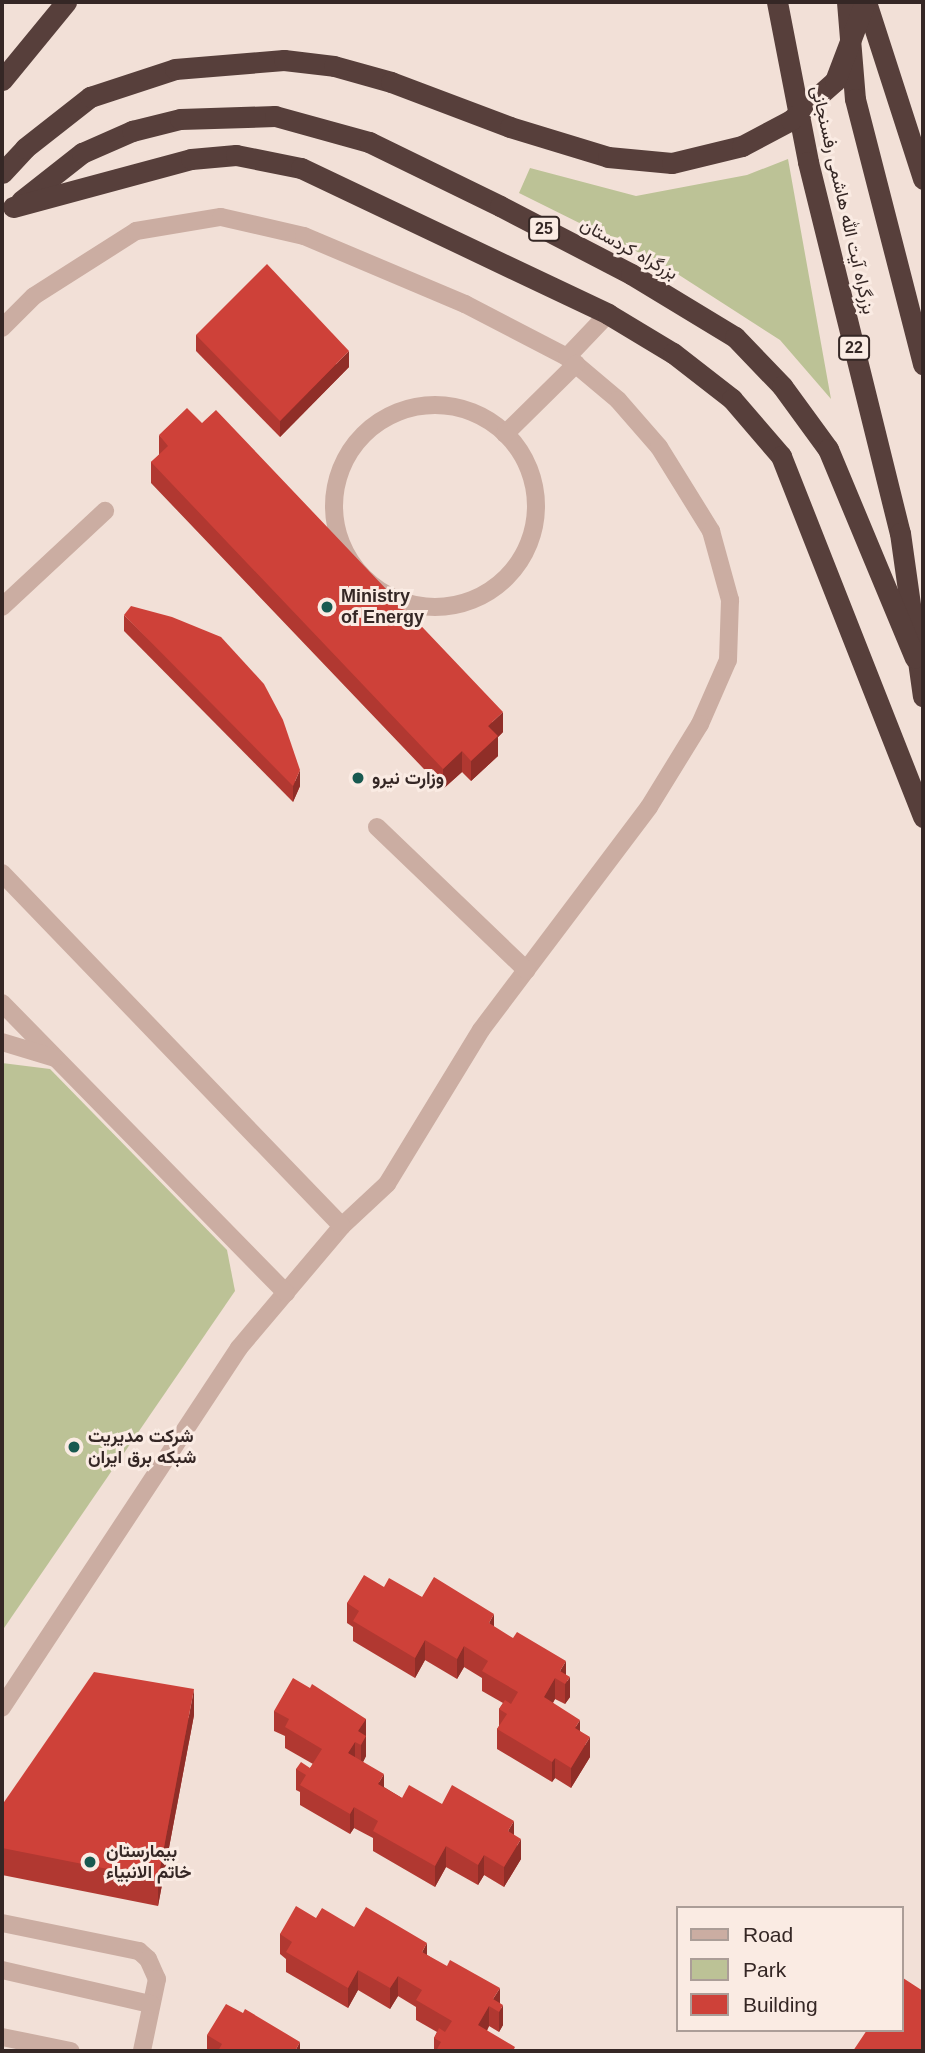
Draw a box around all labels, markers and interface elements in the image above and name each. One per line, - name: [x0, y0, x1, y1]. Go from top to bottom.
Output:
- street label: بزرگراه آیت الله هاشمی رفسنجانی: [806, 84, 880, 316]
- street label: بزرگراه کردستان: [577, 213, 681, 285]
- road number: 25: [526, 216, 562, 242]
- road number: 22: [836, 336, 872, 360]
- place label: Ministry of Energy: [341, 586, 424, 628]
- marker: Ministry of Energy: [319, 599, 335, 615]
- place label: وزارت نیرو: [372, 767, 444, 789]
- marker: وزارت نیرو: [350, 770, 366, 786]
- place label: شرکت مدیریت شبکه برق ایران: [88, 1426, 196, 1468]
- marker: شرکت مدیریت شبکه برق ایران: [66, 1439, 82, 1455]
- place label: بیمارستان خاتم الانبیاء: [106, 1841, 192, 1884]
- marker: بیمارستان خاتم الانبیاء: [80, 1852, 100, 1872]
- legend: [676, 1906, 904, 2032]
- text: Road: [743, 1923, 793, 1946]
- text: Park: [743, 1958, 786, 1981]
- text: Building: [743, 1993, 818, 2016]

